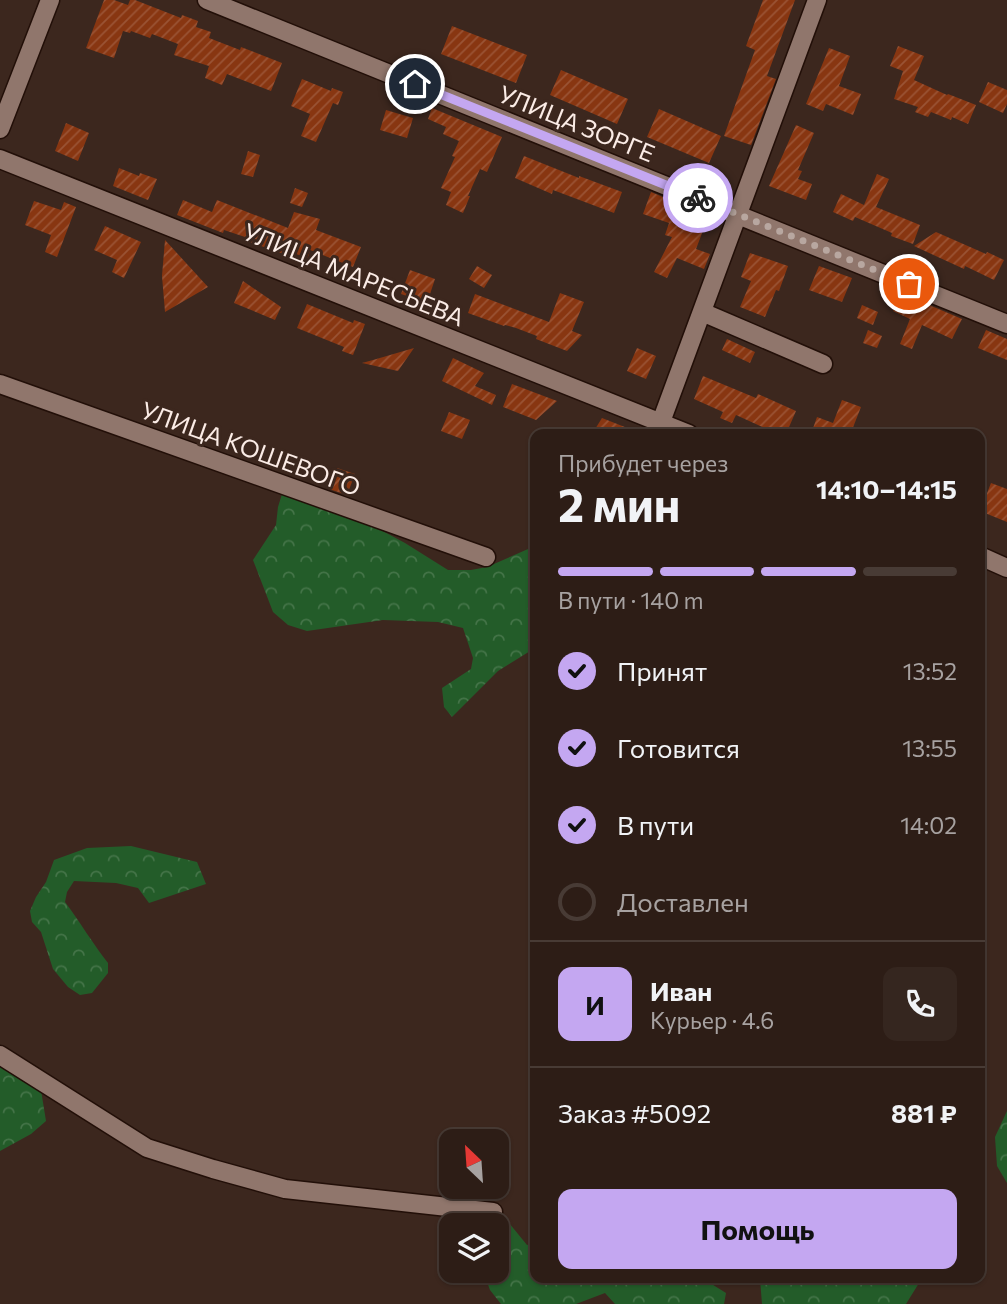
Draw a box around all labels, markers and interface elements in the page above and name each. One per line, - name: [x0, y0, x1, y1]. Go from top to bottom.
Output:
- pin: [385, 54, 445, 114]
- icon: home: [396, 65, 434, 103]
- street label: УЛИЦА ЗОРГЕ: [495, 78, 659, 168]
- courier: [663, 163, 733, 233]
- icon: bike: [679, 179, 717, 217]
- street label: УЛИЦА МАРЕСЬЕВА: [239, 216, 469, 332]
- pin: [879, 254, 939, 314]
- icon: bag: [890, 265, 928, 303]
- street label: УЛИЦА КОШЕВОГО: [137, 395, 365, 501]
- text: Прибудет через: [558, 449, 728, 477]
- text: 14:10–14:15: [816, 473, 957, 504]
- text: 2 мин: [558, 475, 680, 531]
- text: В пути · 140 m: [558, 586, 704, 614]
- icon: check: [558, 652, 596, 690]
- text: Принят: [617, 655, 707, 686]
- text: 13:52: [903, 657, 957, 685]
- icon: check: [558, 729, 596, 767]
- text: Готовится: [617, 732, 740, 763]
- text: 13:55: [902, 734, 957, 762]
- icon: check: [558, 806, 596, 844]
- text: В пути: [617, 809, 694, 840]
- text: 14:02: [900, 811, 957, 839]
- text: Доставлен: [617, 886, 749, 917]
- button: phone: [883, 967, 957, 1041]
- text: Иван: [650, 975, 712, 1006]
- text: И: [585, 989, 605, 1020]
- text: Курьер · 4.6: [650, 1006, 774, 1034]
- text: Заказ #5092: [558, 1097, 711, 1128]
- text: 881 ₽: [891, 1097, 957, 1128]
- north arrow: [439, 1129, 509, 1199]
- map controls: [439, 1129, 509, 1283]
- button: Помощь: [558, 1189, 957, 1269]
- button: layers: [439, 1213, 509, 1283]

